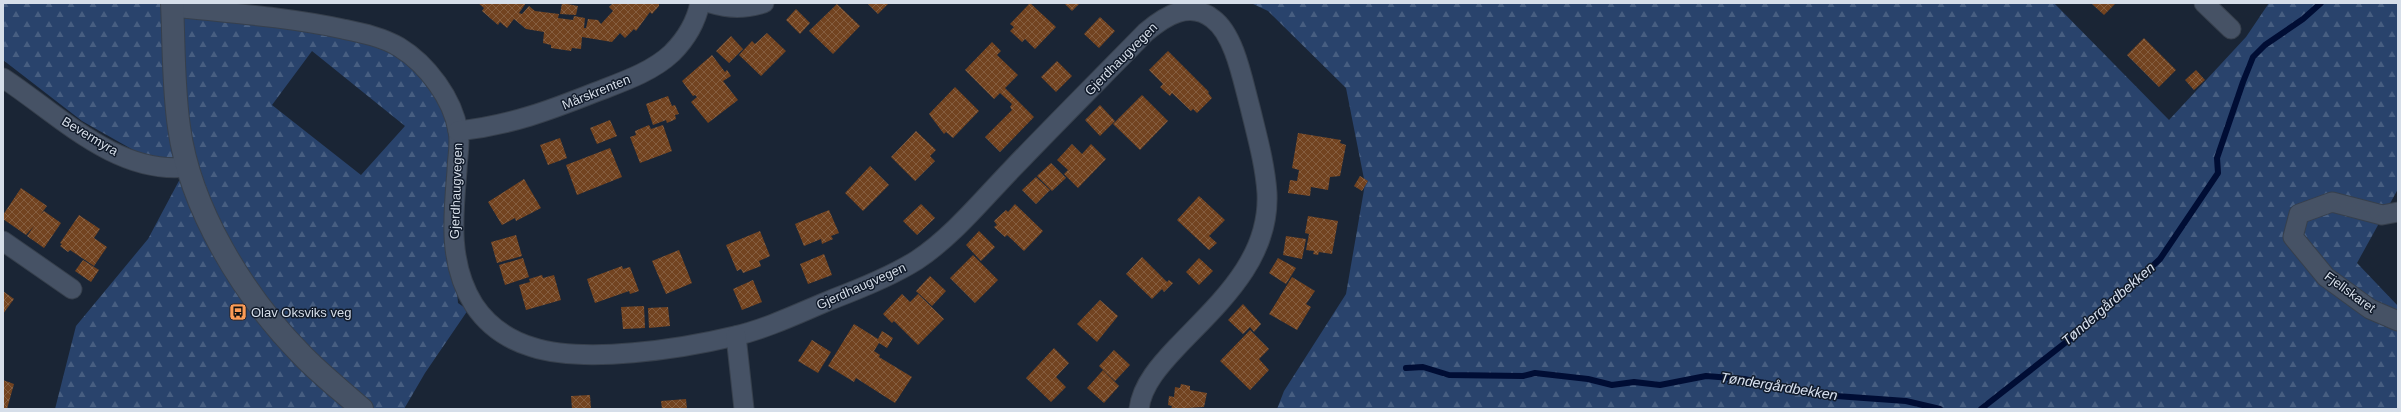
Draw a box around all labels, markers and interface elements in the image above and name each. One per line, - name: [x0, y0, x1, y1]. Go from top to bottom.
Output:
- street label: Gjerdhaugvegen: [1082, 20, 1160, 98]
- street label: Mårskrenten: [560, 72, 632, 112]
- street label: Bevermyra: [59, 113, 121, 159]
- street label: Gjerdhaugvegen: [447, 143, 465, 239]
- water label: Tøndergårdbekken: [2058, 259, 2158, 349]
- street label: Gjerdhaugvegen: [814, 260, 908, 312]
- street label: Fjellskaret: [2322, 269, 2379, 316]
- bus stop icon: Olav Oksviks veg: [228, 302, 248, 322]
- place label: Olav Oksviks veg: [251, 305, 351, 320]
- water label: Tøndergårdbekken: [1719, 369, 1839, 403]

